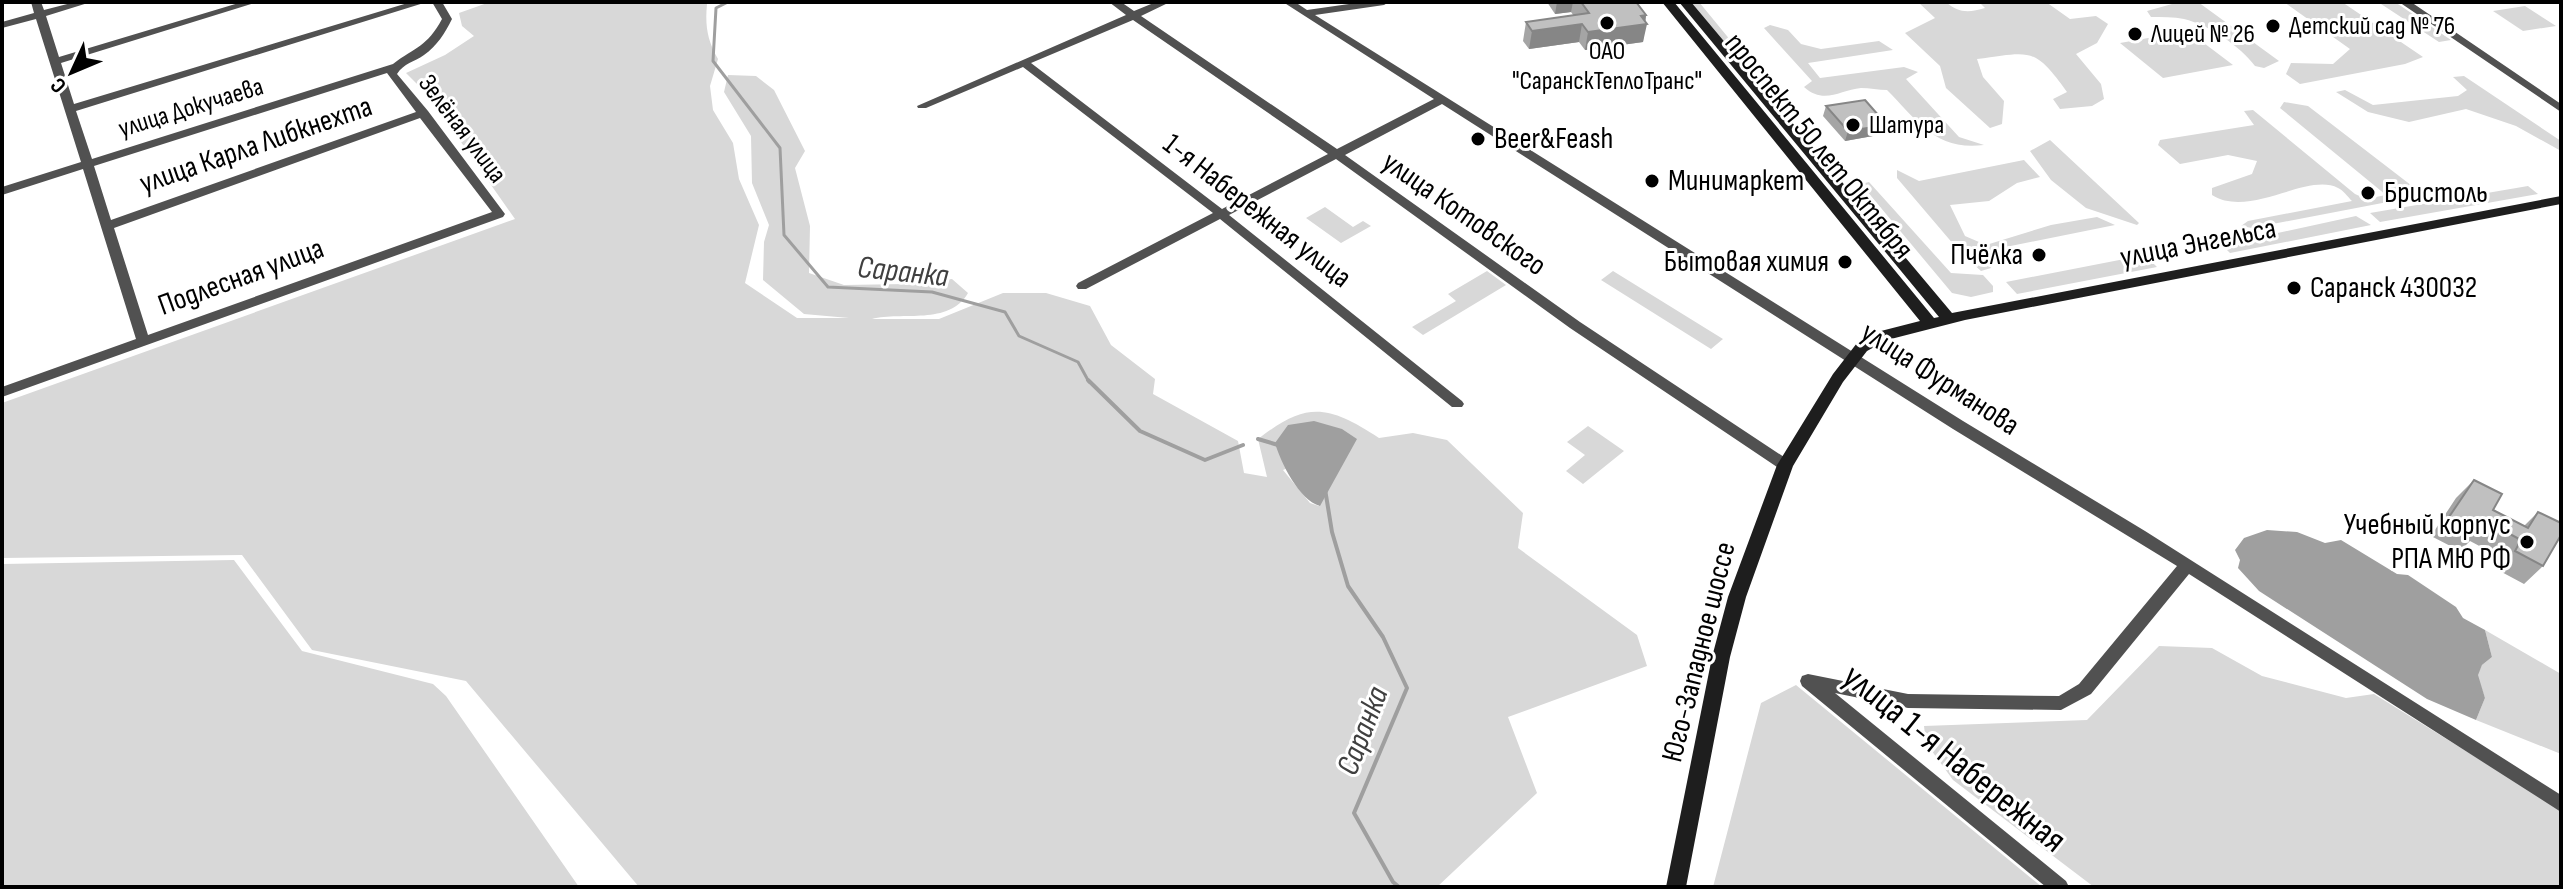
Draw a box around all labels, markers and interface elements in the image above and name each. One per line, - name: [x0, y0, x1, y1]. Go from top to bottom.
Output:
- place label: Детский сад № 76: [2289, 11, 2455, 42]
- marker: ОАО "СаранскТеплоТранс": [1598, 14, 1616, 32]
- marker: Детский сад № 76: [2264, 17, 2282, 35]
- place label: Лицей № 26: [2150, 19, 2255, 50]
- marker: Лицей № 26: [2126, 25, 2144, 43]
- street label: проспект 50 лет Октября: [1717, 26, 1921, 266]
- north arrow: [32, 32, 112, 112]
- place label: ОАО "СаранскТеплоТранс": [1512, 36, 1702, 97]
- street label: Зелёная улица: [411, 69, 513, 189]
- text: С: [45, 71, 72, 98]
- street label: улица Докучаева: [115, 71, 267, 145]
- street label: улица Карла Либкнехта: [135, 88, 377, 202]
- place label: Шатура: [1869, 110, 1944, 141]
- marker: Шатура: [1844, 116, 1862, 134]
- place label: Beer&Feash: [1494, 121, 1613, 157]
- street label: 1-я Набережная улица: [1156, 126, 1358, 296]
- marker: Beer&Feash: [1469, 130, 1487, 148]
- street label: улица Котовского: [1375, 144, 1553, 284]
- place label: Минимаркет: [1668, 163, 1804, 199]
- marker: Минимаркет: [1643, 172, 1661, 190]
- place label: Бристоль: [2384, 175, 2488, 211]
- marker: Бристоль: [2359, 184, 2377, 202]
- street label: улица Энгельса: [2117, 210, 2279, 276]
- street label: Подлесная улица: [153, 230, 329, 324]
- place label: Пчёлка: [1950, 237, 2023, 273]
- place label: Бытовая химия: [1664, 244, 1829, 280]
- marker: Пчёлка: [2030, 246, 2048, 264]
- water label: Саранка: [855, 248, 951, 296]
- marker: Бытовая химия: [1836, 253, 1854, 271]
- place label: Саранск 430032: [2310, 270, 2477, 306]
- marker: Саранск 430032: [2285, 279, 2303, 297]
- street label: улица Фурманова: [1854, 314, 2026, 444]
- place label: Учебный корпус РПА МЮ РФ: [2344, 507, 2511, 577]
- marker: Учебный корпус РПА МЮ РФ: [2518, 533, 2536, 551]
- street label: Юго-Западное шоссе: [1654, 538, 1744, 766]
- street label: улица 1-я Набережная: [1834, 656, 2074, 862]
- water label: Саранка: [1328, 681, 1398, 781]

